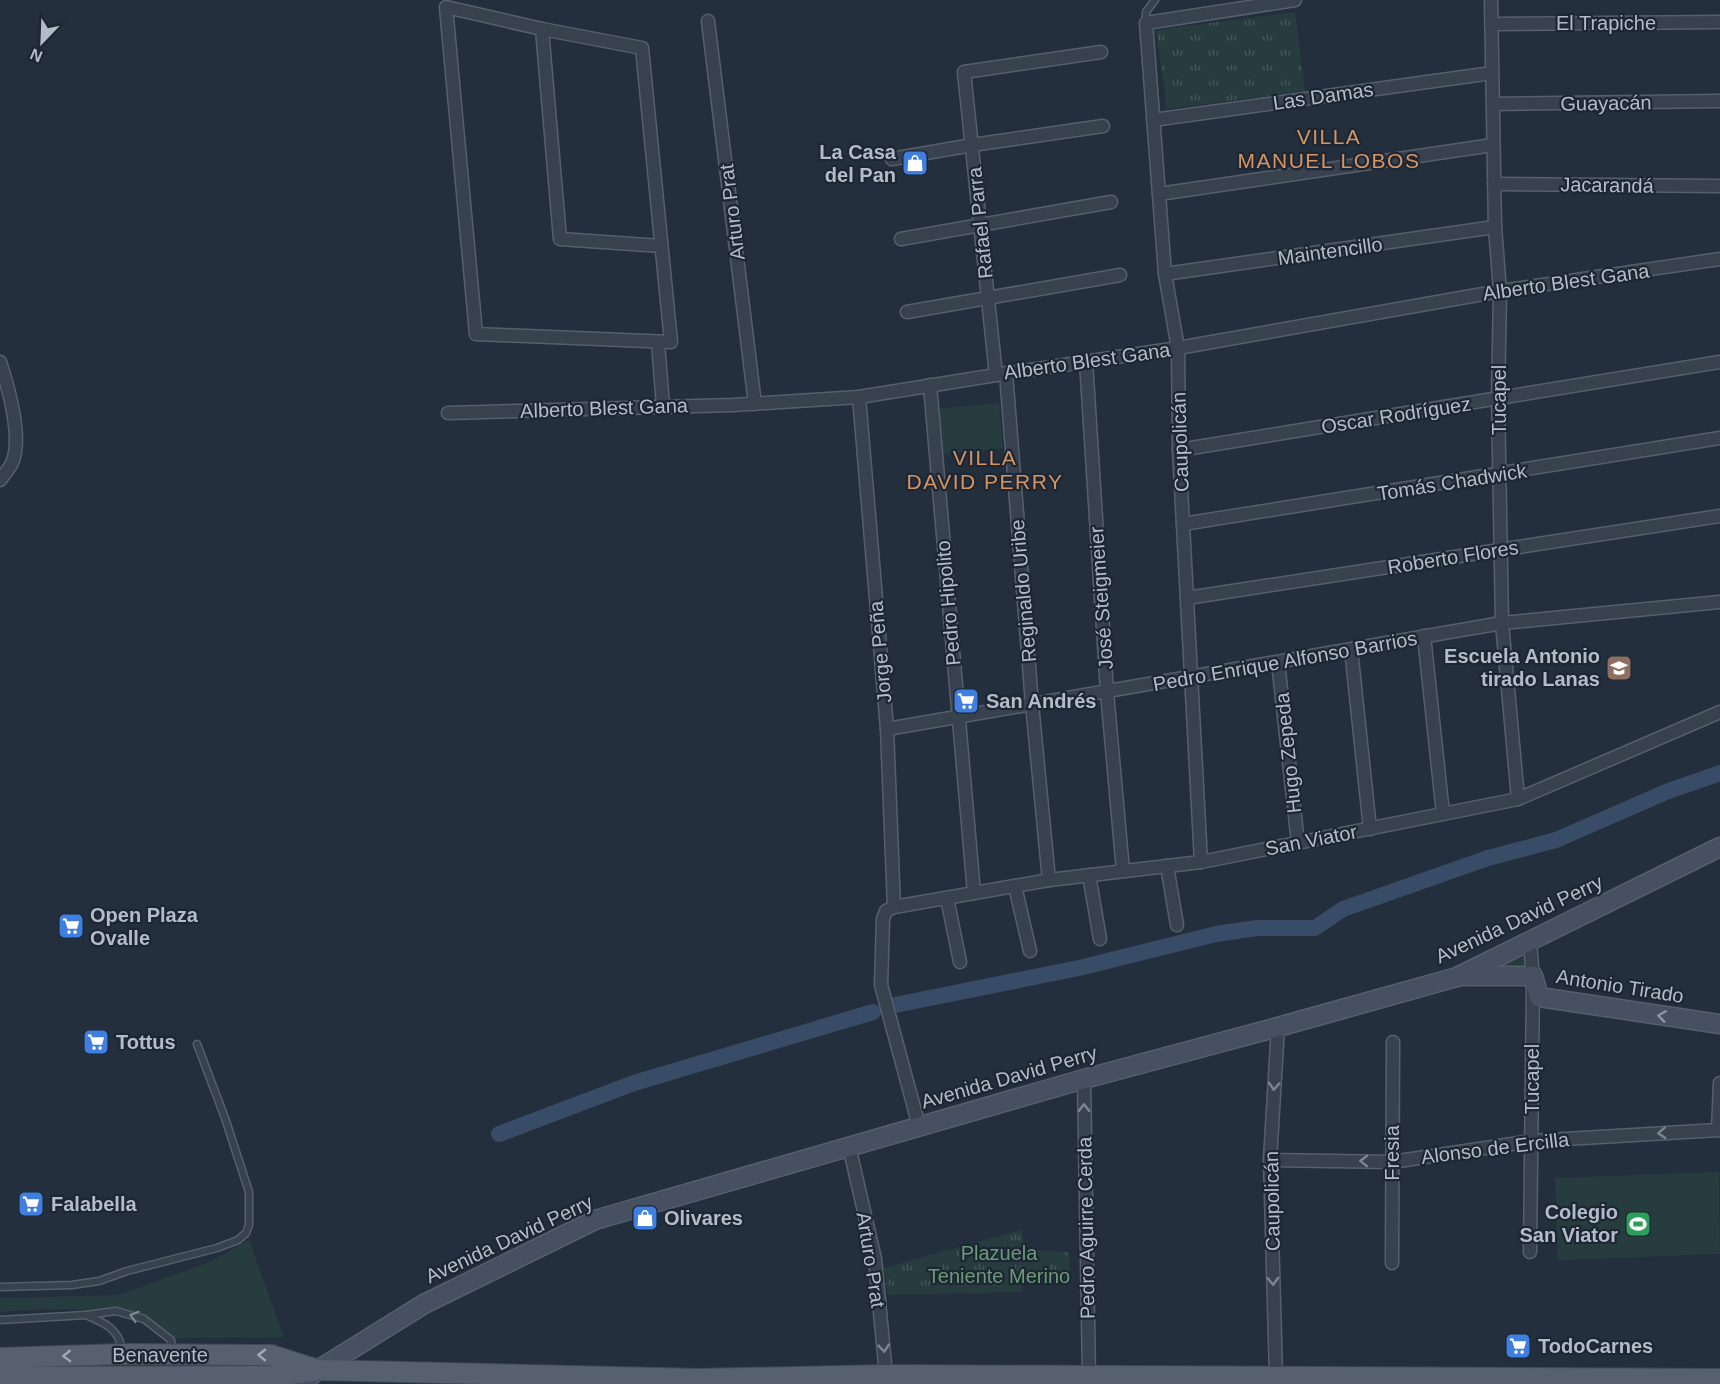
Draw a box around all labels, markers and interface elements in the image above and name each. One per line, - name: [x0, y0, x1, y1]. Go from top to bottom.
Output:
- north arrow: [12, 12, 72, 72]
- street label: El Trapiche: [1556, 12, 1656, 34]
- text: N: [28, 45, 45, 65]
- street label: Las Damas: [1271, 78, 1375, 114]
- street label: Guayacán: [1560, 91, 1652, 115]
- district label: VILLA MANUEL LOBOS: [1238, 125, 1420, 172]
- place label: La Casa del Pan: [819, 141, 897, 186]
- shop icon: La Casa del Pan: [900, 148, 930, 178]
- street label: Arturo Prat: [715, 162, 749, 261]
- street label: Rafael Parra: [963, 165, 997, 280]
- street label: Jacarandá: [1560, 173, 1655, 197]
- street label: Maintencillo: [1276, 233, 1384, 269]
- street label: Alberto Blest Gana: [1481, 259, 1652, 305]
- street label: Alberto Blest Gana: [1002, 338, 1173, 384]
- street label: Tucapel: [1488, 365, 1510, 435]
- street label: Caupolicán: [1167, 392, 1193, 492]
- street label: Oscar Rodríguez: [1320, 392, 1472, 438]
- street label: Alberto Blest Gana: [520, 394, 689, 422]
- district label: VILLA DAVID PERRY: [907, 446, 1063, 493]
- street label: Tomás Chadwick: [1376, 459, 1529, 505]
- street label: Reginaldo Uribe: [1006, 519, 1040, 663]
- street label: José Steigmeier: [1085, 525, 1117, 670]
- street label: Roberto Flores: [1386, 536, 1520, 578]
- street label: Pedro Hipolito: [932, 539, 964, 667]
- street label: Jorge Peña: [865, 599, 895, 704]
- street label: Pedro Enrique Alfonso Barrios: [1151, 627, 1419, 695]
- place label: Escuela Antonio tirado Lanas: [1444, 645, 1600, 690]
- school or university icon: Escuela Antonio tirado Lanas: [1604, 653, 1634, 683]
- supermarket icon: San Andrés: [951, 686, 981, 716]
- place label: San Andrés: [986, 690, 1096, 712]
- street label: Hugo Zepeda: [1271, 691, 1305, 814]
- street label: San Viator: [1263, 820, 1359, 860]
- street label: Avenida David Perry: [1432, 871, 1606, 967]
- place label: Open Plaza Ovalle: [90, 904, 199, 949]
- supermarket icon: Open Plaza Ovalle: [56, 911, 86, 941]
- street label: Antonio Tirado: [1555, 965, 1685, 1007]
- one-way arrow: [1658, 1010, 1667, 1022]
- supermarket icon: Tottus: [81, 1027, 111, 1057]
- place label: Tottus: [116, 1031, 176, 1053]
- street label: Avenida David Perry: [919, 1041, 1099, 1113]
- street label: Tucapel: [1521, 1044, 1543, 1114]
- one-way arrow: [1268, 1081, 1281, 1090]
- one-way arrow: [1078, 1104, 1090, 1113]
- street label: Fresia: [1381, 1124, 1403, 1181]
- one-way arrow: [1658, 1126, 1667, 1139]
- street label: Alonso de Ercilla: [1420, 1128, 1571, 1168]
- street label: Pedro Aguirre Cerda: [1073, 1136, 1099, 1319]
- street label: Caupolicán: [1260, 1151, 1284, 1251]
- one-way arrow: [1360, 1155, 1369, 1167]
- supermarket icon: Falabella: [16, 1189, 46, 1219]
- street label: Avenida David Perry: [422, 1191, 596, 1287]
- place label: Falabella: [51, 1193, 137, 1215]
- place label: Colegio San Viator: [1519, 1201, 1618, 1246]
- shop icon: Olivares: [630, 1203, 660, 1233]
- place label: Olivares: [664, 1207, 743, 1229]
- sports icon: Colegio San Viator: [1623, 1209, 1653, 1239]
- street label: Arturo Prat: [853, 1211, 889, 1310]
- park label: Plazuela Teniente Merino: [928, 1242, 1070, 1287]
- one-way arrow: [1267, 1276, 1279, 1285]
- one-way arrow: [129, 1311, 140, 1323]
- supermarket icon: TodoCarnes: [1503, 1331, 1533, 1361]
- place label: TodoCarnes: [1538, 1335, 1653, 1357]
- street label: Benavente: [112, 1344, 208, 1366]
- one-way arrow: [877, 1344, 890, 1353]
- one-way arrow: [257, 1349, 266, 1361]
- one-way arrow: [62, 1350, 71, 1362]

